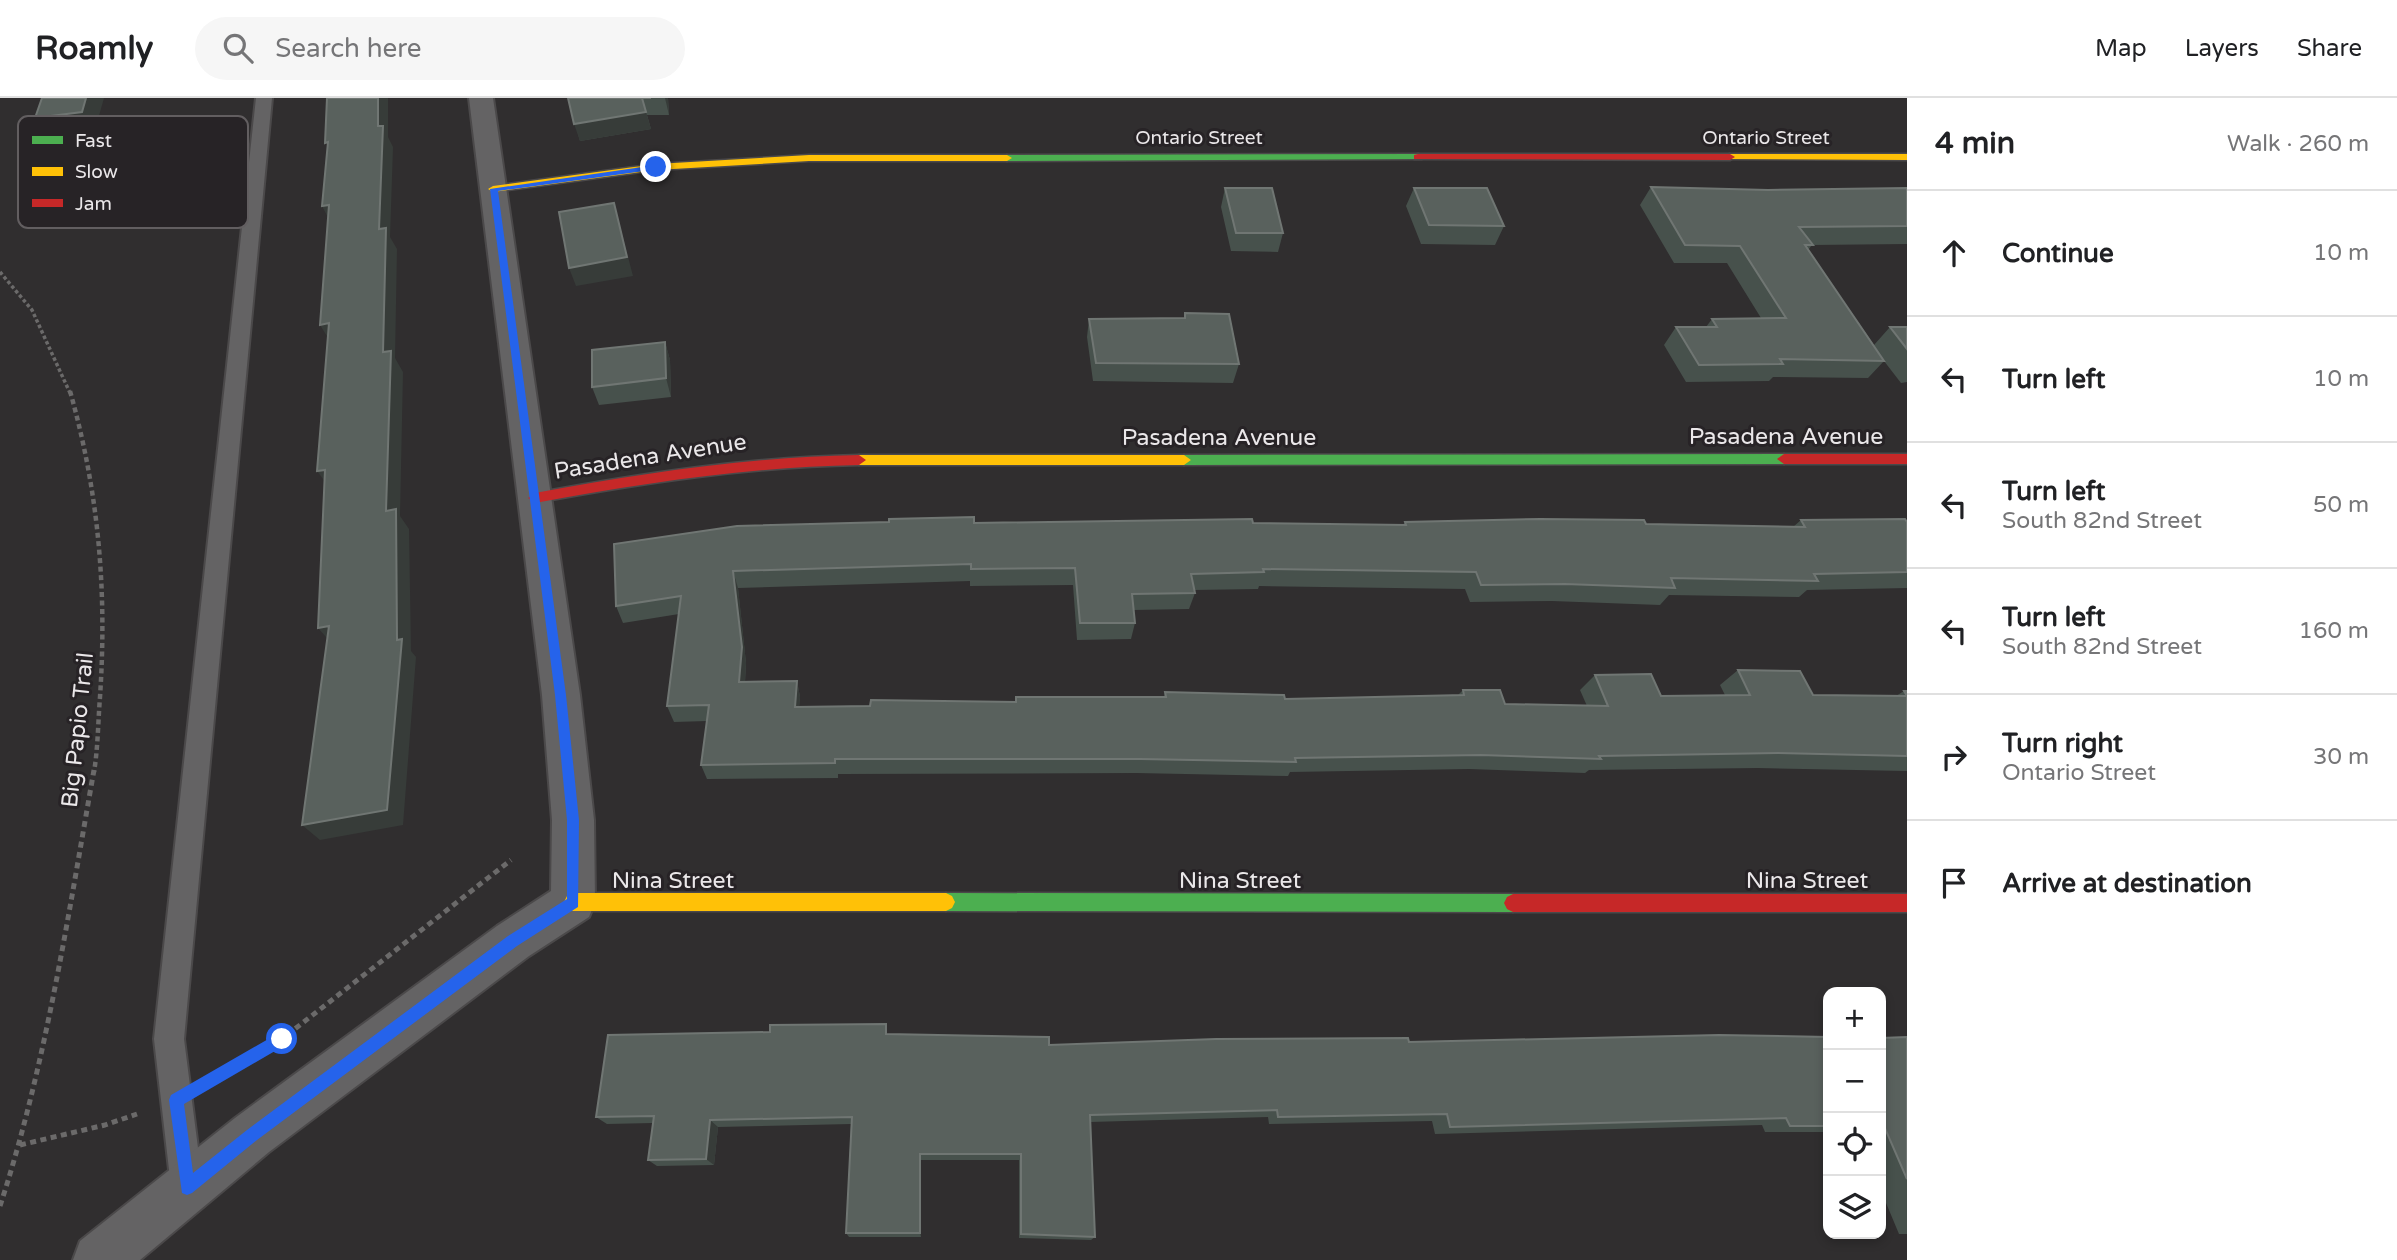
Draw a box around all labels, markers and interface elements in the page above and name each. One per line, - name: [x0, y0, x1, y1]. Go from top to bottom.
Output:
- search box: [195, 17, 685, 80]
- text: Roamly: [35, 29, 153, 68]
- icon: search: [219, 29, 257, 67]
- text: Search here: [275, 33, 422, 64]
- text: Map: [2095, 34, 2147, 63]
- text: Layers: [2185, 34, 2259, 63]
- text: Share: [2297, 34, 2362, 63]
- legend: [18, 116, 248, 228]
- text: 4 min: [1935, 125, 2015, 162]
- street label: Ontario Street: [1135, 127, 1263, 149]
- street label: Ontario Street: [1702, 127, 1830, 149]
- text: Fast: [75, 130, 112, 152]
- text: Walk · 260 m: [2227, 130, 2369, 158]
- route end: [640, 151, 671, 182]
- text: Slow: [75, 161, 118, 183]
- text: Jam: [75, 193, 112, 215]
- icon: ahead: [1935, 234, 1973, 272]
- text: Continue: [2002, 238, 2114, 269]
- text: 10 m: [2313, 239, 2369, 267]
- icon: left: [1935, 360, 1973, 398]
- text: Turn left: [2002, 364, 2105, 395]
- text: 10 m: [2313, 365, 2369, 393]
- street label: Pasadena Avenue: [1689, 423, 1883, 451]
- street label: Pasadena Avenue: [1122, 424, 1316, 452]
- street label: Pasadena Avenue: [552, 428, 748, 486]
- text: Turn left: [2002, 476, 2105, 507]
- icon: left: [1935, 486, 1973, 524]
- text: 50 m: [2313, 491, 2369, 519]
- text: South 82nd Street: [2002, 507, 2202, 535]
- text: Turn left: [2002, 602, 2105, 633]
- icon: left: [1935, 612, 1973, 650]
- text: 160 m: [2299, 617, 2369, 645]
- text: South 82nd Street: [2002, 633, 2202, 661]
- street label: Big Papio Trail: [56, 651, 100, 809]
- text: Turn right: [2002, 728, 2123, 759]
- icon: right: [1935, 738, 1973, 776]
- text: 30 m: [2313, 743, 2369, 771]
- text: Ontario Street: [2002, 759, 2156, 787]
- icon: arrive: [1935, 864, 1973, 902]
- street label: Nina Street: [612, 867, 735, 895]
- street label: Nina Street: [1179, 867, 1302, 895]
- street label: Nina Street: [1746, 867, 1869, 895]
- text: Arrive at destination: [2002, 868, 2252, 899]
- map controls: [1823, 987, 1886, 1239]
- button: +: [1823, 987, 1886, 1050]
- route start: [266, 1023, 297, 1054]
- button: −: [1823, 1050, 1886, 1113]
- button: locate: [1823, 1113, 1886, 1176]
- button: layers: [1823, 1176, 1886, 1239]

